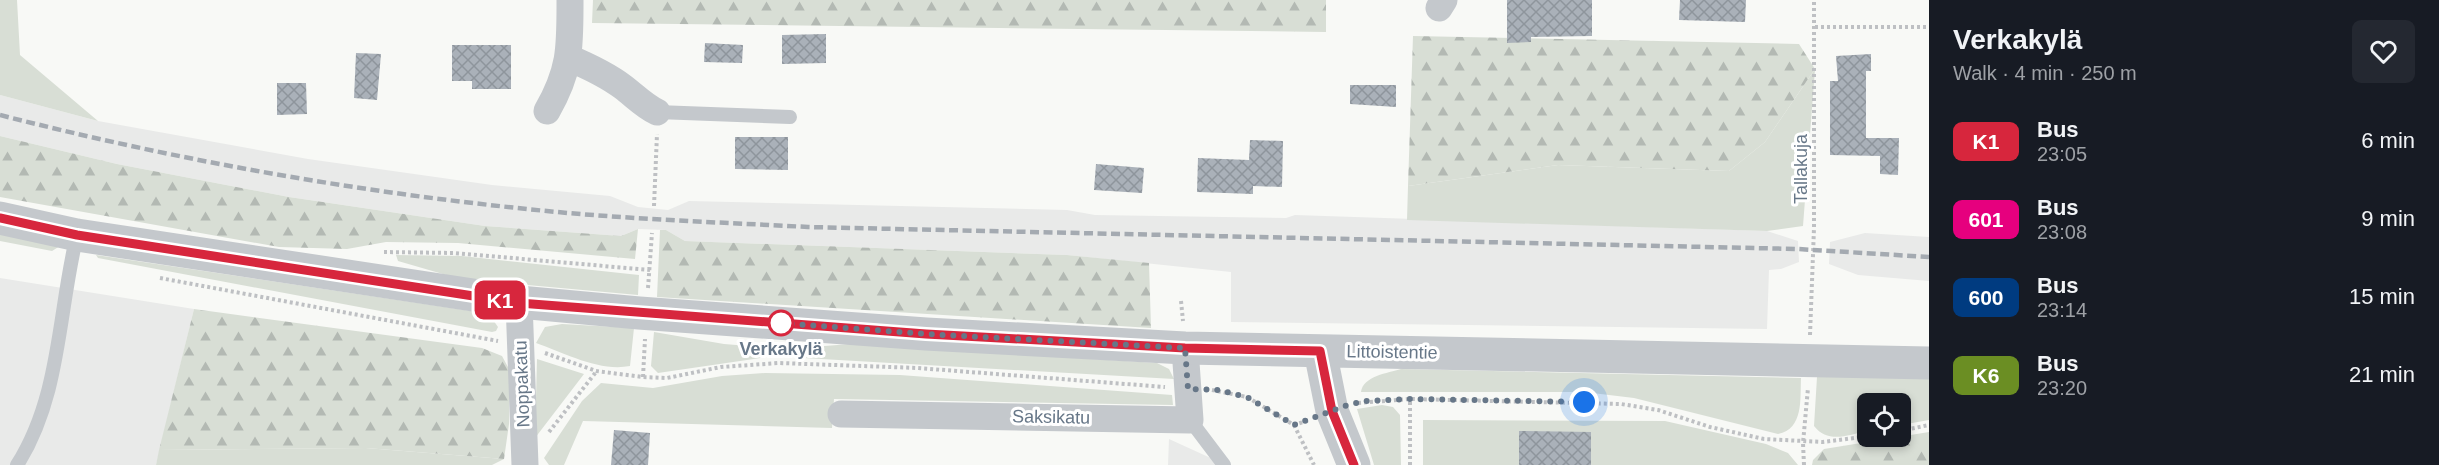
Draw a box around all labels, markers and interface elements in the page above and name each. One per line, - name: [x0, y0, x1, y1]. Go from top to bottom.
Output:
- button: heart: [2352, 20, 2415, 83]
- text: Verkakylä: [1953, 24, 2082, 55]
- text: Walk · 4 min · 250 m: [1953, 62, 2137, 84]
- text: Bus: [2037, 117, 2079, 142]
- text: 6 min: [2361, 128, 2415, 153]
- text: K1: [1973, 130, 1999, 153]
- street label: Tallakuja: [1791, 133, 1811, 204]
- text: 23:05: [2037, 143, 2087, 165]
- text: Bus: [2037, 195, 2079, 220]
- text: 9 min: [2361, 206, 2415, 231]
- text: 601: [1968, 208, 2004, 231]
- text: 23:08: [2037, 221, 2087, 243]
- text: Bus: [2037, 273, 2079, 298]
- line badge: K1: [473, 280, 527, 320]
- text: 15 min: [2349, 284, 2415, 309]
- text: 600: [1968, 286, 2004, 309]
- text: K1: [487, 289, 513, 312]
- text: 23:14: [2037, 299, 2087, 321]
- marker: Verkakylä: [768, 310, 794, 336]
- place label: Verkakylä: [739, 339, 824, 359]
- street label: Noppakatu: [510, 340, 534, 428]
- street label: Littoistentie: [1346, 341, 1438, 363]
- text: Bus: [2037, 351, 2079, 376]
- text: 21 min: [2349, 362, 2415, 387]
- text: K6: [1973, 364, 1999, 387]
- text: 23:20: [2037, 377, 2087, 399]
- your location: [1569, 387, 1599, 417]
- map controls: [1857, 393, 1911, 447]
- button: locate: [1857, 393, 1911, 447]
- street label: Saksikatu: [1012, 406, 1090, 428]

